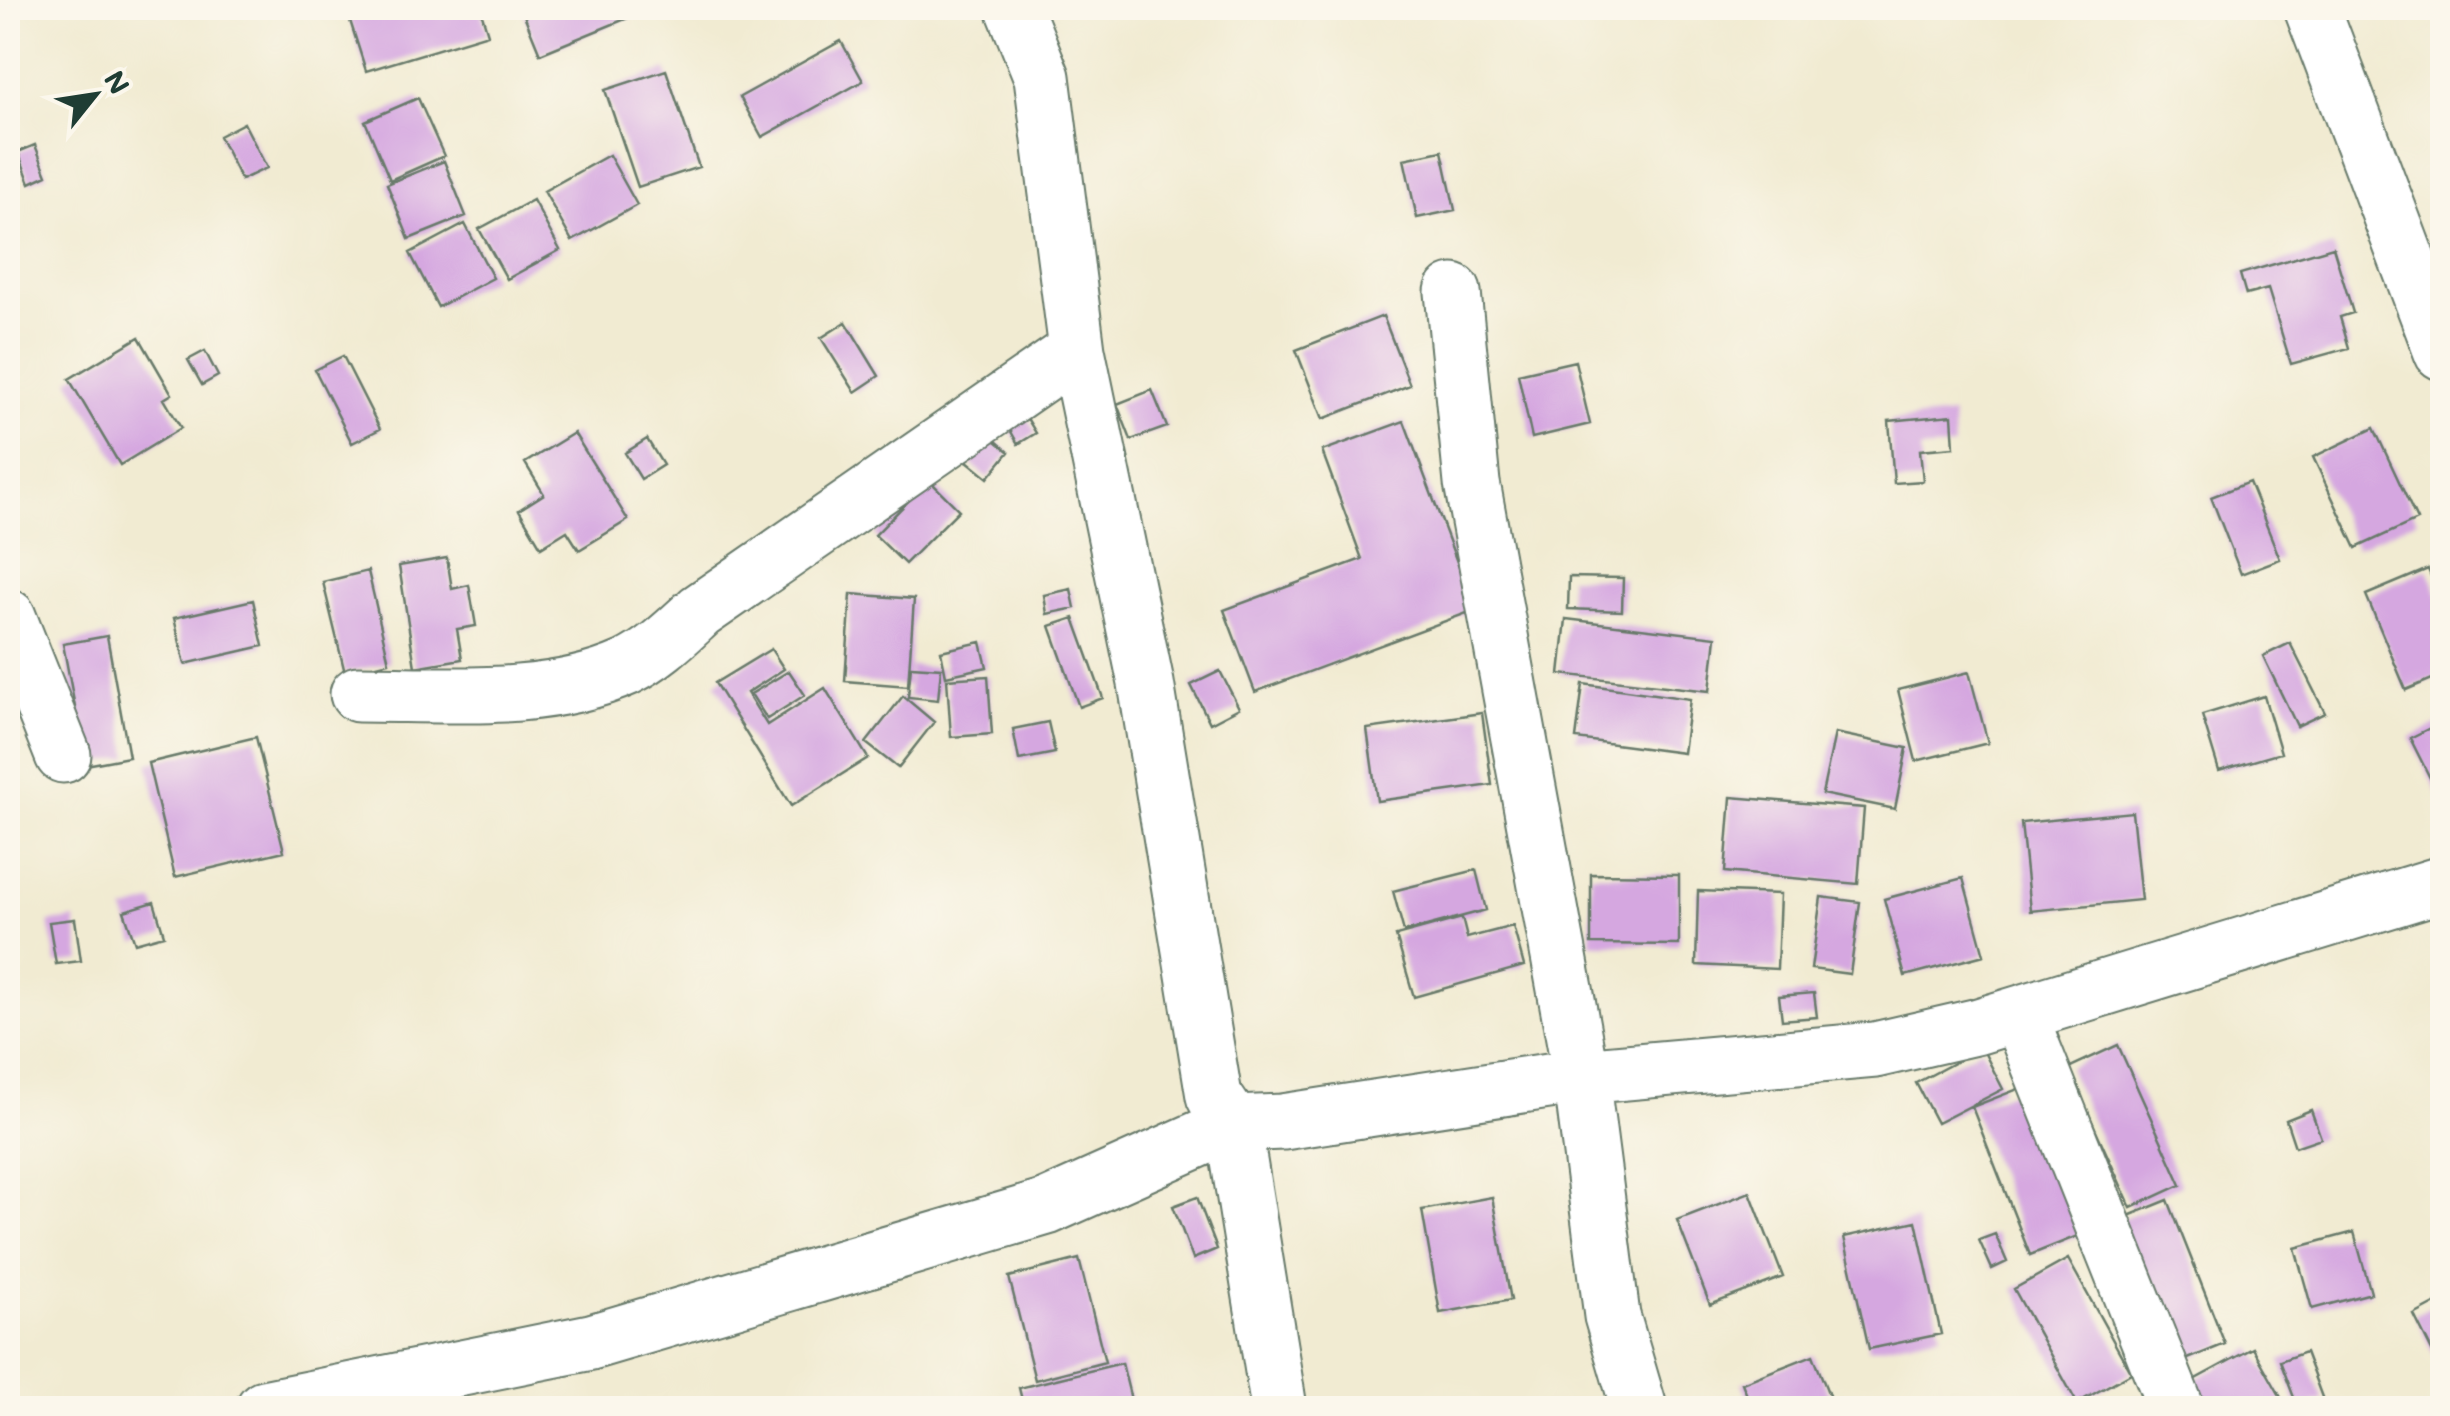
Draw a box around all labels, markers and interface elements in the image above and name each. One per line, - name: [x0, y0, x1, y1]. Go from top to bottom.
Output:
- north arrow: [45, 45, 145, 145]
- text: N: [97, 64, 138, 100]

